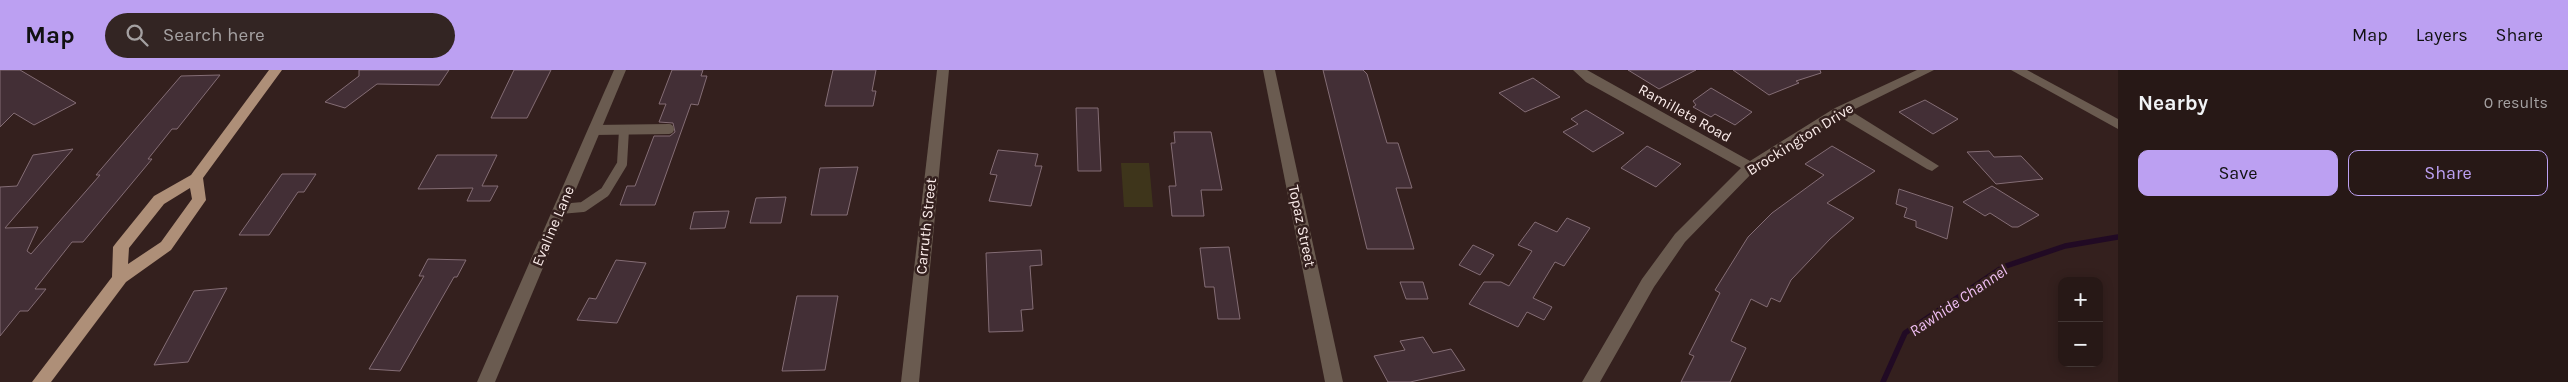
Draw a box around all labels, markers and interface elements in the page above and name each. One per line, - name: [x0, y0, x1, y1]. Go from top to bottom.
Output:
- search box: [105, 13, 455, 58]
- text: Map: [25, 21, 75, 49]
- icon: search: [123, 21, 151, 49]
- text: Search here: [163, 24, 265, 46]
- text: Map: [2352, 24, 2388, 46]
- text: Layers: [2416, 24, 2468, 46]
- text: Share: [2496, 24, 2543, 46]
- street label: Ramillete Road: [1635, 80, 1735, 146]
- text: Nearby: [2138, 91, 2208, 115]
- text: 0 results: [2484, 93, 2548, 112]
- street label: Brockington Drive: [1743, 99, 1857, 179]
- button: Save: [2138, 150, 2338, 196]
- button: Share: [2348, 150, 2548, 196]
- street label: Carruth Street: [912, 177, 940, 275]
- street label: Evaline Lane: [528, 183, 578, 269]
- street label: Topaz Street: [1285, 183, 1320, 269]
- water label: Rawhide Channel: [1906, 261, 2011, 340]
- map controls: [2058, 277, 2103, 367]
- button: +: [2058, 277, 2103, 322]
- button: −: [2058, 322, 2103, 367]

